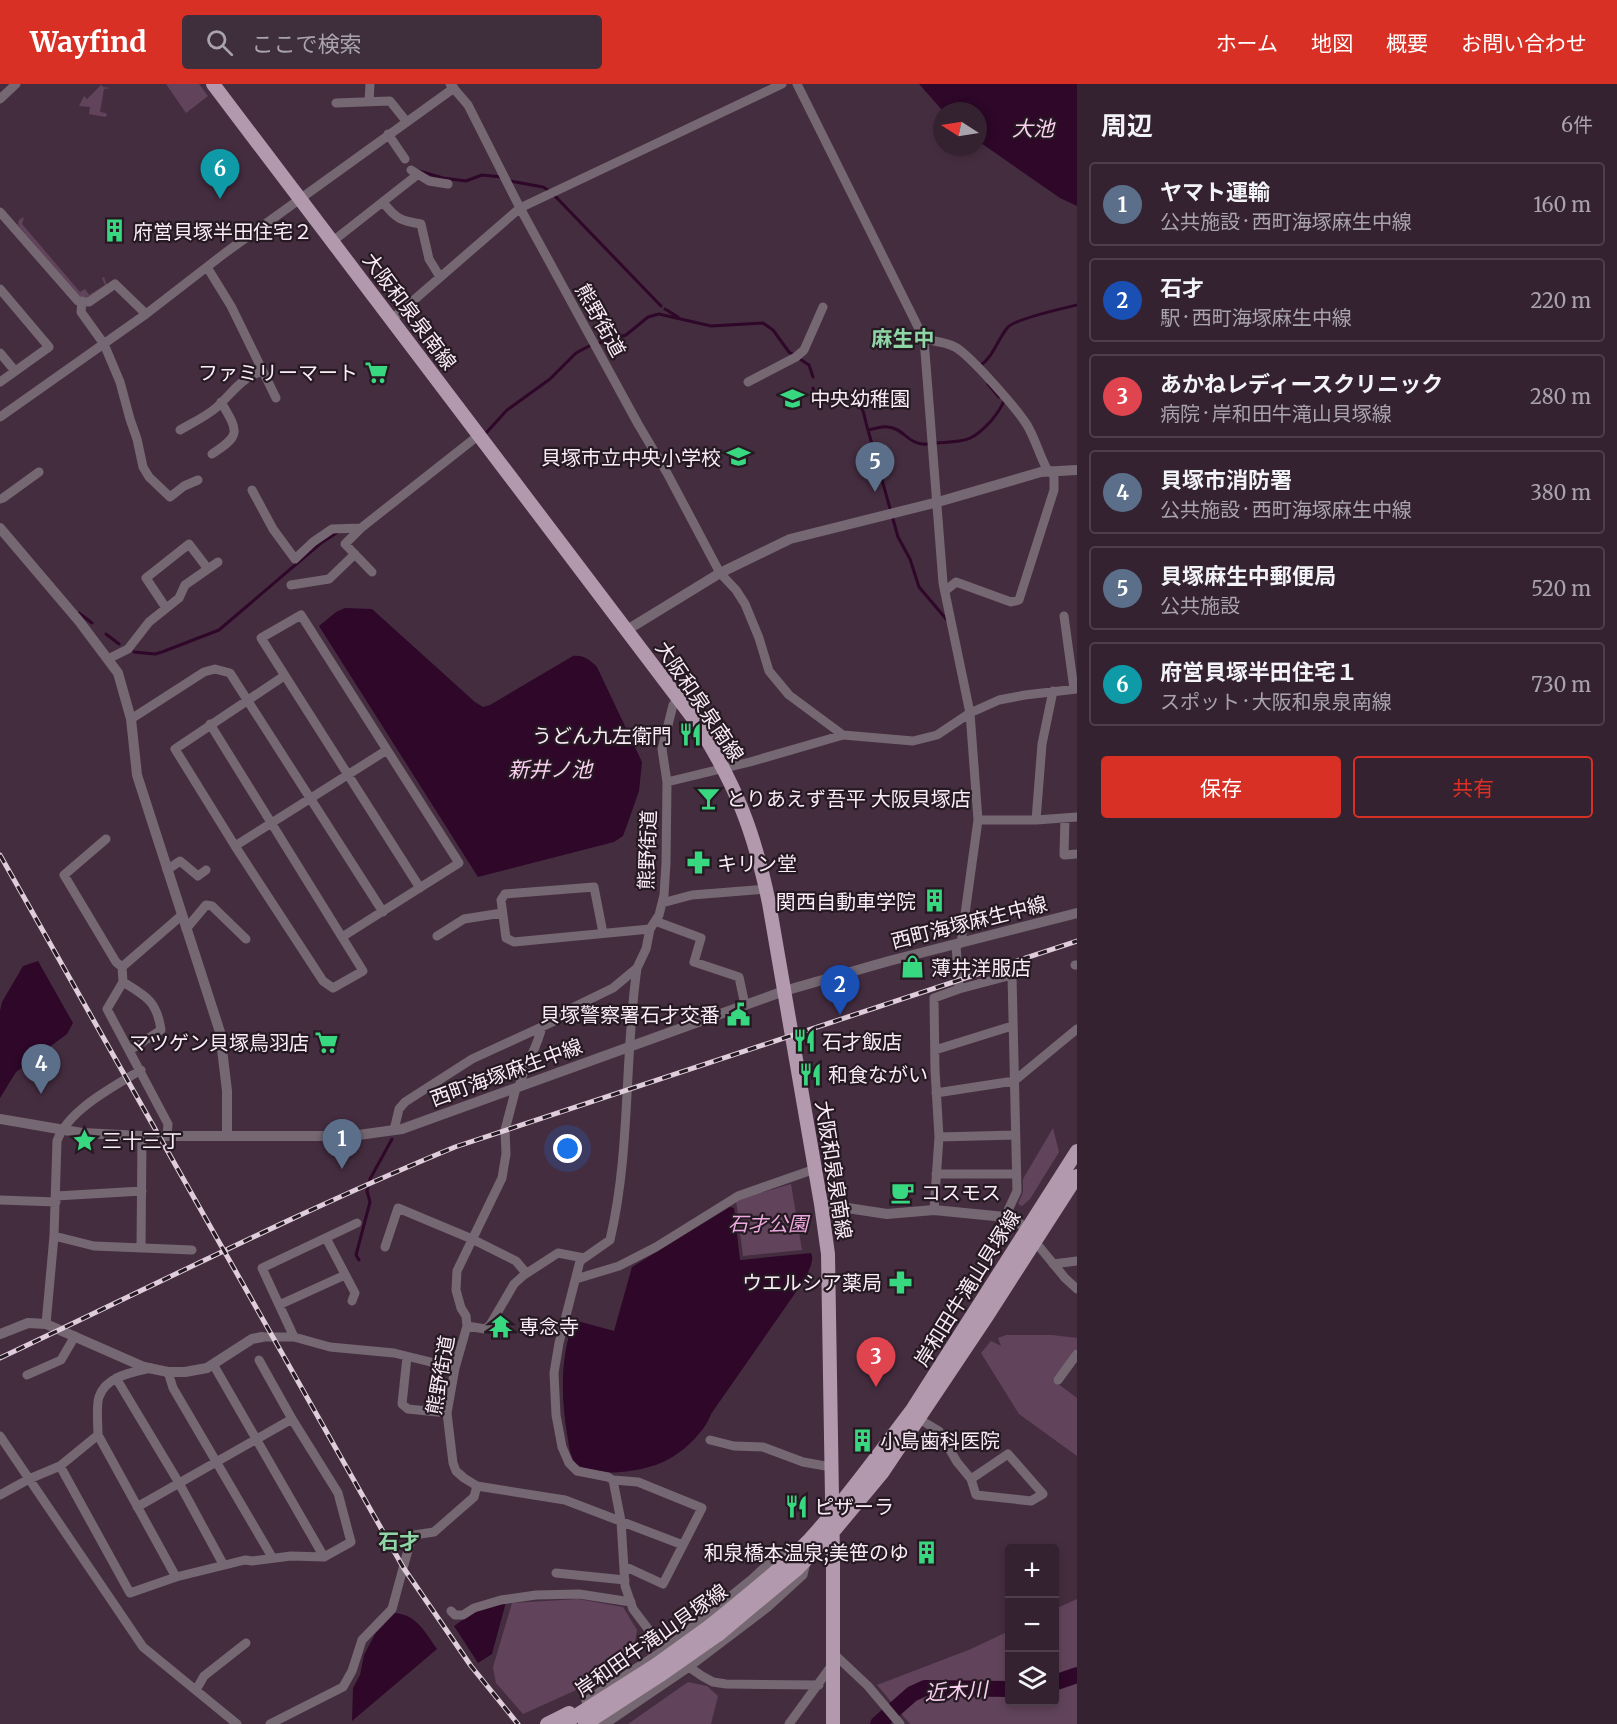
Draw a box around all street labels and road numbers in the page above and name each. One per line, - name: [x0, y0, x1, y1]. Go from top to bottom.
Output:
- street label: 大阪和泉泉南線: [358, 248, 462, 374]
- street label: 熊野街道: [571, 279, 631, 361]
- street label: 大阪和泉泉南線: [650, 636, 750, 766]
- street label: 熊野街道: [633, 810, 661, 890]
- street label: 西町海塚麻生中線: [888, 891, 1050, 953]
- street label: 西町海塚麻生中線: [427, 1033, 585, 1111]
- street label: 大阪和泉泉南線: [811, 1099, 857, 1241]
- street label: 岸和田牛滝山貝塚線: [909, 1205, 1025, 1371]
- street label: 熊野街道: [421, 1333, 459, 1417]
- street label: 岸和田牛滝山貝塚線: [570, 1578, 732, 1702]

